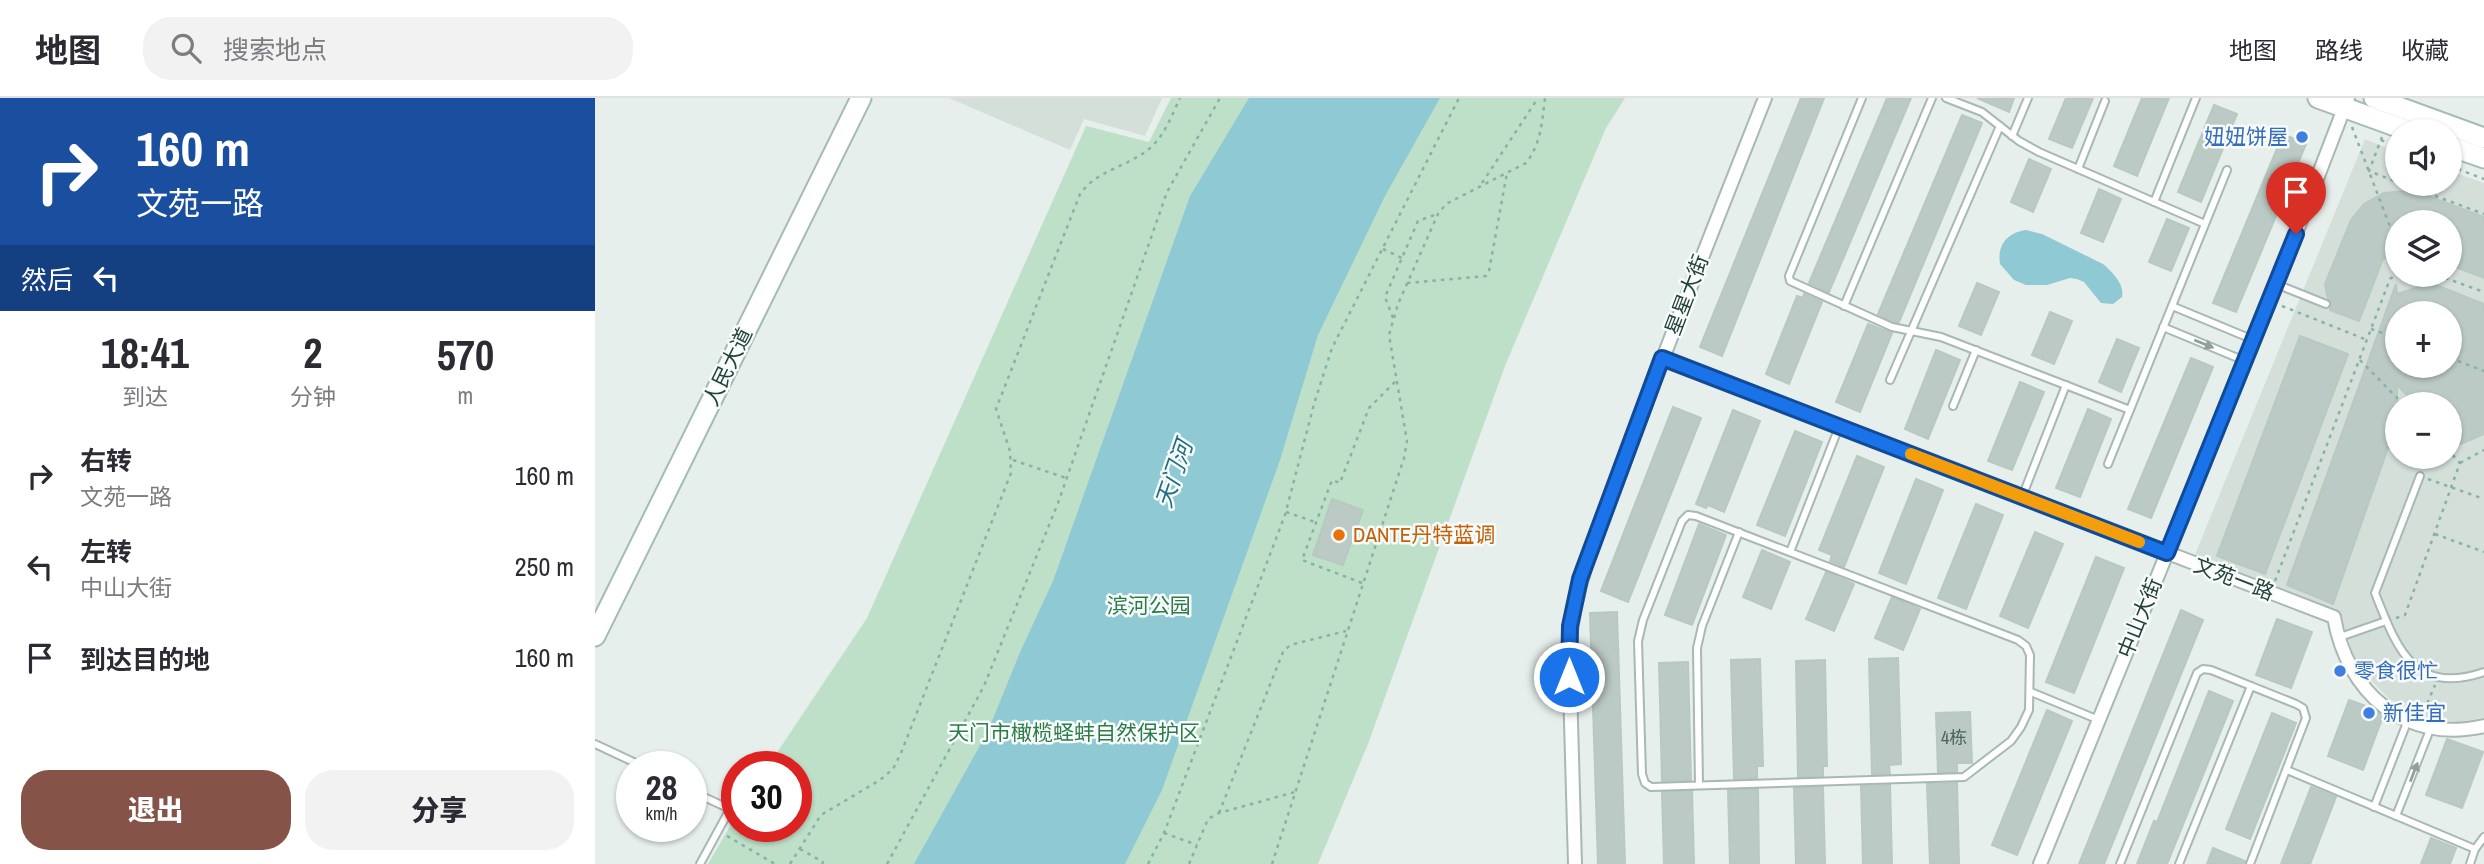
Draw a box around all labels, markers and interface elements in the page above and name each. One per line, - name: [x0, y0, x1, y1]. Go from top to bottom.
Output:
- search box: [143, 17, 633, 80]
- text: 地图: [35, 28, 101, 72]
- icon: search: [167, 29, 205, 67]
- text: 搜索地点: [223, 32, 327, 67]
- text: 地图: [2229, 34, 2277, 66]
- text: 路线: [2315, 34, 2363, 66]
- text: 收藏: [2401, 34, 2449, 66]
- text: 160 m: [136, 115, 250, 181]
- map controls: [2385, 119, 2462, 469]
- button: sound: [2385, 119, 2462, 196]
- place label: 妞妞饼屋: [2204, 122, 2288, 151]
- icon: right: [21, 126, 112, 217]
- marker: 妞妞饼屋: [2294, 129, 2310, 145]
- pin: [2266, 162, 2326, 234]
- icon: arrive: [2277, 173, 2315, 211]
- text: 文苑一路: [136, 182, 264, 225]
- button: layers: [2385, 210, 2462, 287]
- street label: 星星大街: [1658, 250, 1715, 339]
- icon: left: [87, 259, 125, 297]
- text: 然后: [21, 262, 73, 297]
- button: +: [2385, 301, 2462, 378]
- street label: 人民大道: [696, 323, 759, 411]
- text: 18:41: [101, 325, 189, 381]
- text: 2: [303, 325, 322, 381]
- text: 570: [437, 327, 494, 383]
- one-way arrow: [2194, 339, 2215, 350]
- text: m: [458, 380, 473, 411]
- text: 到达: [122, 381, 168, 412]
- text: 分钟: [290, 381, 336, 412]
- button: −: [2385, 392, 2462, 469]
- water label: 天门河: [1148, 432, 1201, 512]
- text: 右转: [80, 443, 132, 478]
- icon: right: [21, 457, 59, 495]
- text: 160 m: [515, 458, 574, 493]
- text: 文苑一路: [80, 481, 172, 512]
- place label: DANTE丹特蓝调: [1353, 520, 1495, 549]
- marker: DANTE丹特蓝调: [1331, 527, 1347, 543]
- text: 左转: [80, 534, 132, 569]
- icon: left: [21, 548, 59, 586]
- text: 250 m: [515, 549, 574, 584]
- street label: 文苑一路: [2190, 550, 2279, 607]
- text: 中山大街: [80, 572, 172, 603]
- street label: 中山大街: [2110, 573, 2169, 662]
- park label: 滨河公园: [1107, 591, 1191, 620]
- icon: arrive: [21, 639, 59, 677]
- text: 160 m: [515, 640, 574, 675]
- position arrow: [1532, 640, 1606, 714]
- text: 到达目的地: [80, 642, 210, 677]
- place label: 零食很忙: [2354, 656, 2438, 685]
- marker: 零食很忙: [2332, 663, 2348, 679]
- place label: 新佳宜: [2383, 698, 2446, 727]
- marker: 新佳宜: [2361, 705, 2377, 721]
- park label: 天门市橄榄蛏蚌自然保护区: [948, 718, 1200, 747]
- house number: 4栋: [1941, 725, 1967, 750]
- speed limit sign: 30: [721, 751, 812, 842]
- one-way arrow: [2408, 761, 2419, 782]
- text: 28: [646, 764, 677, 811]
- button: 退出: [21, 770, 291, 850]
- button: 分享: [305, 770, 574, 850]
- text: km/h: [646, 801, 678, 826]

